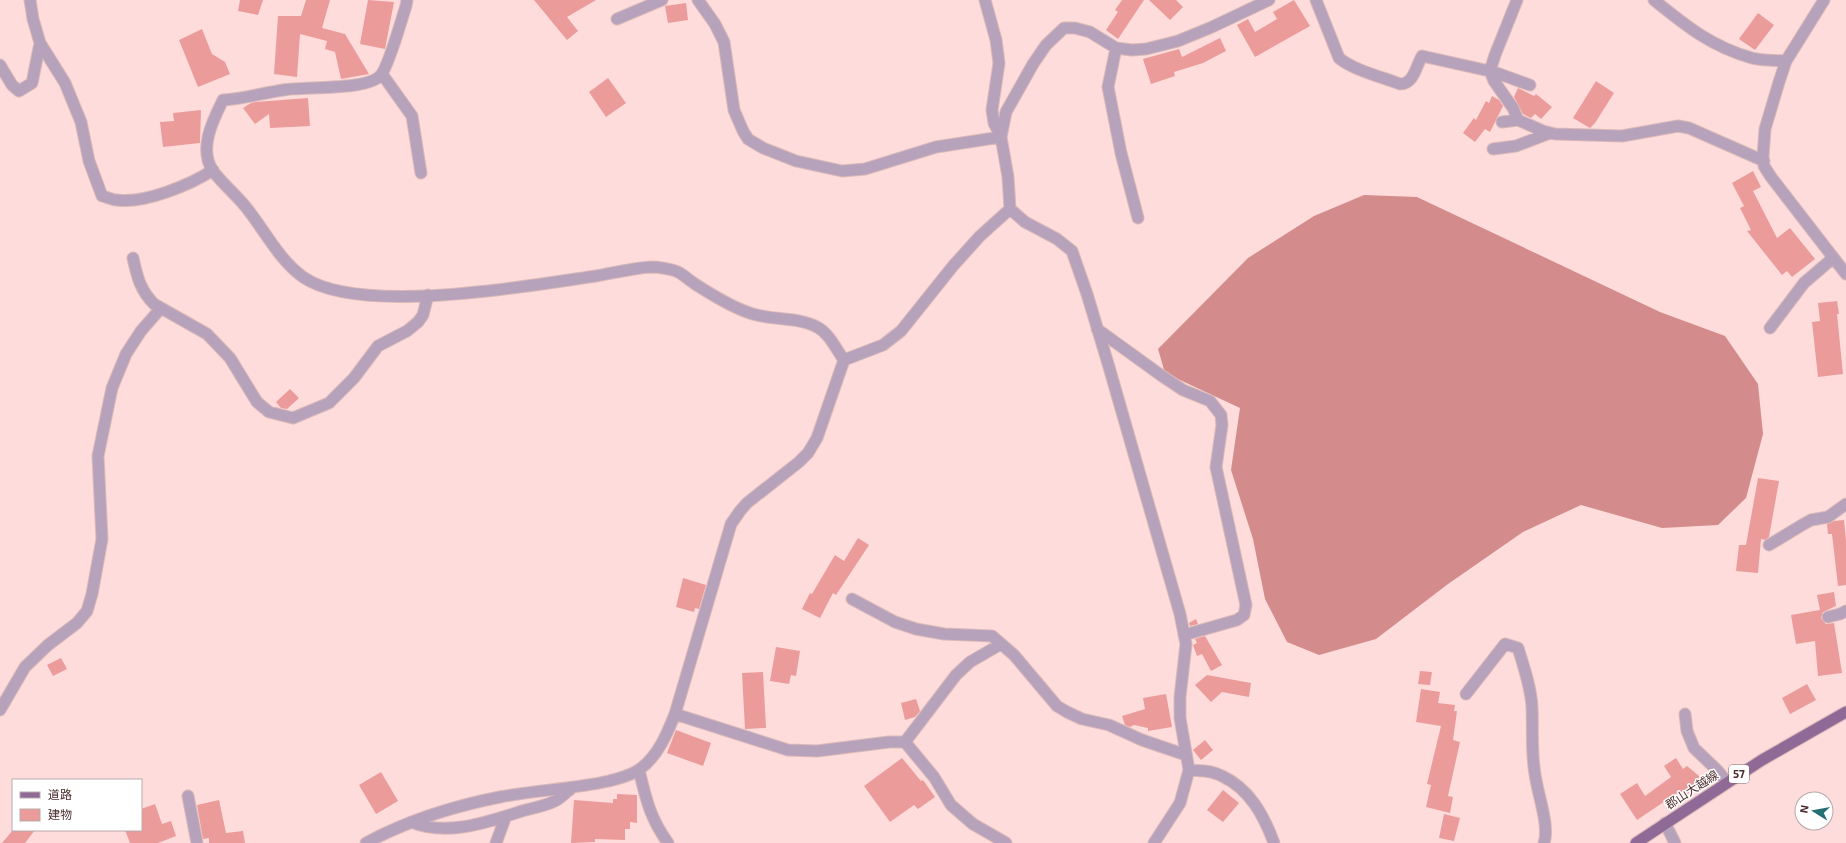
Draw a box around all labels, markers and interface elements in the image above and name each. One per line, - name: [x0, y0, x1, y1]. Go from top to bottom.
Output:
- road number: 57: [1729, 765, 1749, 783]
- street label: 郡山大越線: [1662, 767, 1720, 811]
- legend: [12, 779, 142, 831]
- text: 道路: [48, 787, 72, 801]
- north arrow: [1794, 791, 1834, 831]
- text: N: [1797, 804, 1811, 814]
- text: 建物: [48, 807, 72, 821]

